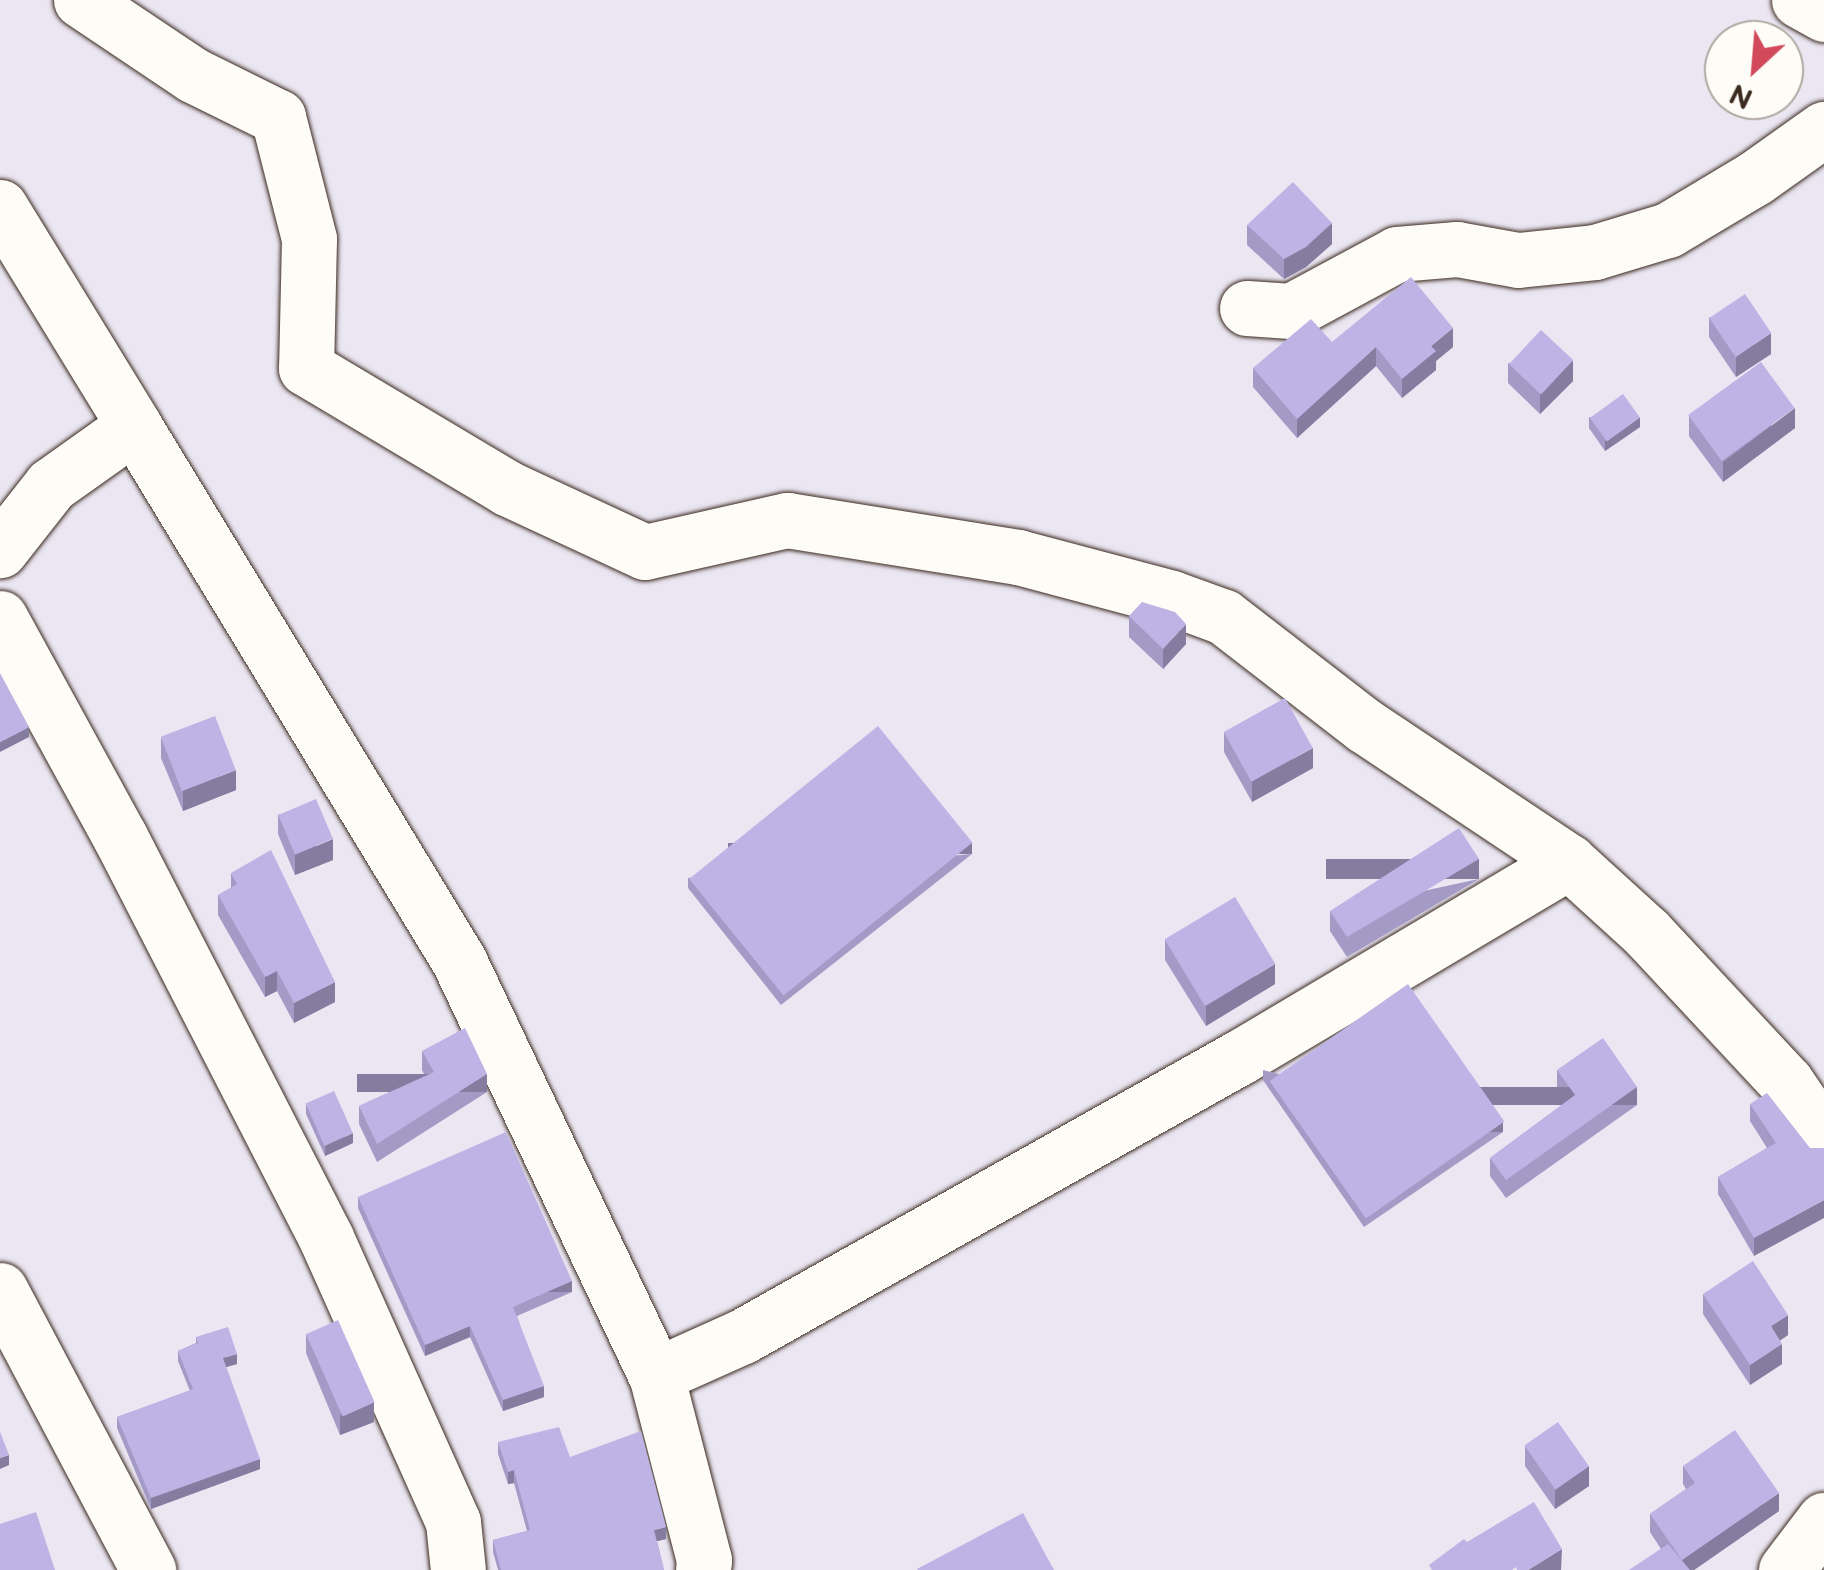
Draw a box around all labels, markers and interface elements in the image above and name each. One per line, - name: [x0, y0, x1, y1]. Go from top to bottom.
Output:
- north arrow: [1704, 20, 1804, 120]
- text: N: [1725, 76, 1758, 115]

